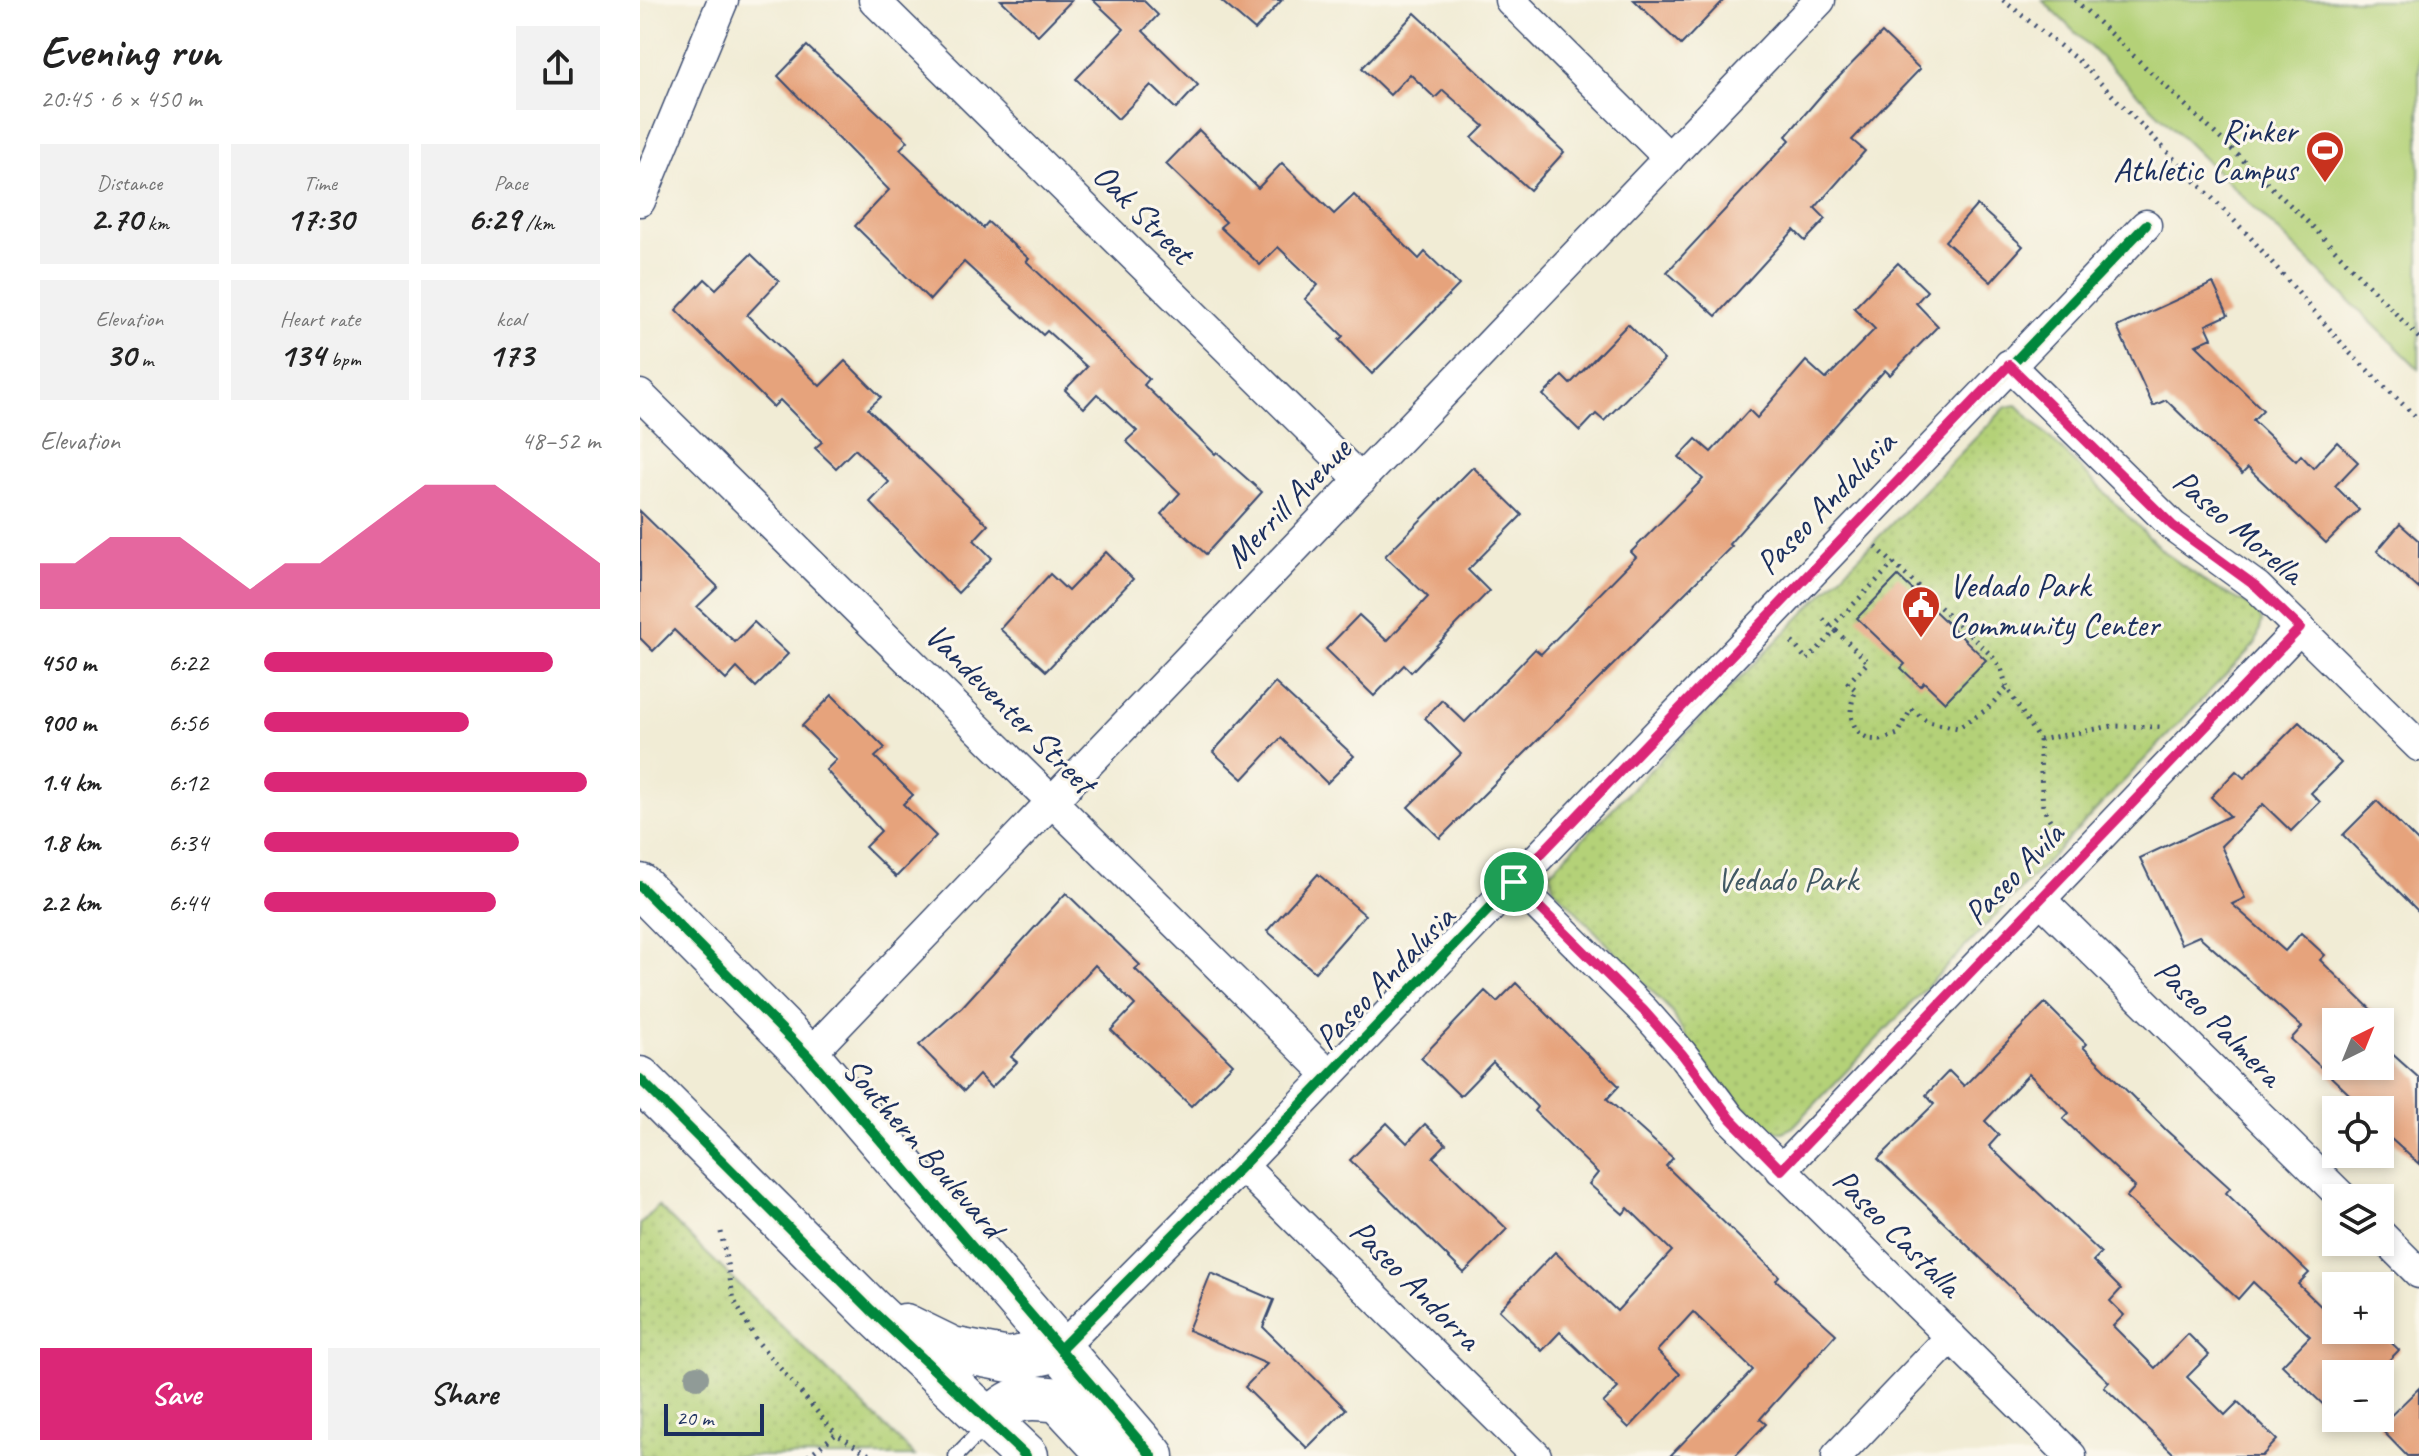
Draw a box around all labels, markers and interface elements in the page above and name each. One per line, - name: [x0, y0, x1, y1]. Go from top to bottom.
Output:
- text: Evening run: [40, 24, 220, 79]
- button: share: [516, 26, 600, 110]
- text: 20:45 · 6 × 450 m: [40, 82, 201, 115]
- place label: Rinker Athletic Campus: [2113, 109, 2300, 191]
- sports icon: Rinker Athletic Campus: [2304, 129, 2346, 184]
- street label: Oak Street: [1084, 154, 1206, 276]
- text: Distance: [97, 169, 162, 197]
- text: Time: [303, 169, 337, 197]
- text: Pace: [494, 169, 528, 197]
- text: 2.70: [90, 197, 142, 240]
- text: 17:30: [286, 197, 354, 240]
- text: 6:29: [467, 197, 520, 240]
- text: km: [142, 209, 169, 237]
- text: /km: [520, 209, 554, 237]
- text: Elevation: [95, 305, 163, 333]
- text: Heart rate: [280, 305, 360, 333]
- text: kcal: [496, 305, 525, 333]
- text: 30: [105, 333, 136, 376]
- text: 134: [279, 333, 325, 376]
- text: 173: [488, 333, 534, 376]
- text: m: [136, 345, 153, 373]
- text: bpm: [325, 345, 361, 373]
- street label: Paseo Andalusia: [1746, 420, 1906, 583]
- text: Elevation: [40, 424, 120, 457]
- text: 48–52 m: [521, 424, 600, 457]
- street label: Merrill Avenue: [1215, 427, 1361, 576]
- street label: Paseo Morella: [2165, 459, 2315, 595]
- place label: Vedado Park Community Center: [1949, 564, 2162, 646]
- public building icon: Vedado Park Community Center: [1900, 584, 1942, 639]
- street label: Vandeventer Street: [916, 614, 1108, 806]
- text: 450 m: [40, 646, 96, 679]
- text: 6:22: [168, 646, 208, 679]
- text: 900 m: [40, 706, 96, 739]
- text: 6:56: [168, 706, 208, 739]
- text: 1.4 km: [40, 766, 100, 799]
- text: 6:12: [168, 766, 208, 799]
- street label: Paseo Avila: [1954, 811, 2074, 934]
- text: 1.8 km: [40, 826, 100, 859]
- text: 6:34: [168, 826, 208, 859]
- pin: [1480, 848, 1548, 916]
- park label: Vedado Park: [1716, 858, 1860, 901]
- icon: arrive: [1492, 860, 1536, 904]
- text: 2.2 km: [40, 886, 100, 919]
- text: 6:44: [168, 886, 208, 919]
- street label: Paseo Andalusia: [1305, 895, 1465, 1058]
- street label: Paseo Palmera: [2146, 949, 2294, 1098]
- north arrow: [2322, 1008, 2394, 1080]
- map controls: [2322, 1008, 2394, 1432]
- street label: Southern Boulevard: [834, 1048, 1017, 1251]
- button: locate: [2322, 1096, 2394, 1168]
- street label: Paseo Castalla: [1824, 1159, 1973, 1308]
- button: layers: [2322, 1184, 2394, 1256]
- street label: Paseo Andorra: [1341, 1210, 1492, 1361]
- button: +: [2322, 1272, 2394, 1344]
- button: Save: [40, 1348, 312, 1440]
- button: Share: [328, 1348, 600, 1440]
- button: −: [2322, 1360, 2394, 1432]
- scale bar: [664, 1400, 764, 1436]
- text: 20 m: [676, 1404, 713, 1432]

